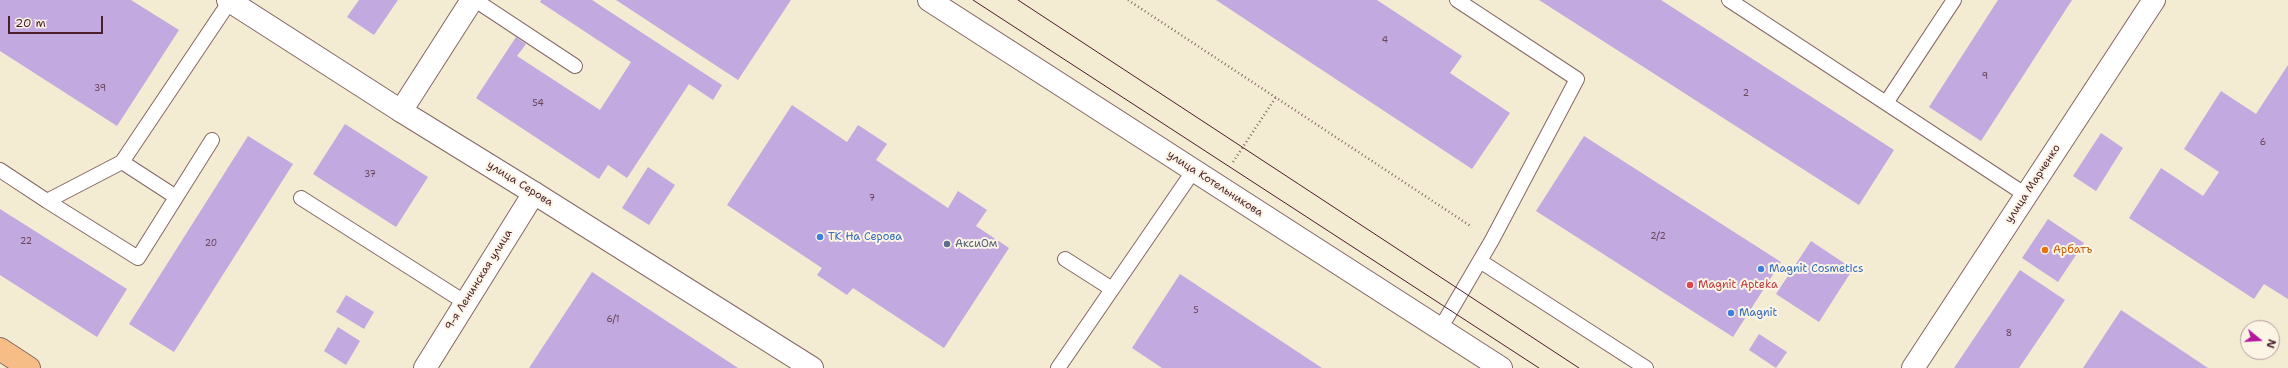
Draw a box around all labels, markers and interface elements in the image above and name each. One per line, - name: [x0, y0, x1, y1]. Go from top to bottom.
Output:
- scale bar: [10, 8, 105, 34]
- text: 20 m: [15, 15, 46, 31]
- house number: 4: [1382, 36, 1388, 46]
- house number: 9: [1982, 72, 1988, 82]
- house number: 39: [94, 84, 106, 94]
- house number: 2: [1743, 89, 1749, 99]
- house number: 54: [532, 99, 544, 109]
- house number: 6: [2260, 138, 2266, 148]
- street label: улица Марченко: [2003, 142, 2063, 226]
- street label: улица Котельникова: [1165, 148, 1265, 220]
- street label: улица Серова: [485, 158, 555, 210]
- house number: 37: [364, 170, 376, 180]
- house number: 7: [869, 194, 875, 204]
- street label: 9-я Ленинская улица: [443, 227, 515, 333]
- place label: ТК На Серова: [828, 230, 902, 244]
- marker: ТК На Серова: [815, 232, 825, 242]
- house number: 2/2: [1650, 232, 1666, 242]
- house number: 22: [20, 237, 32, 247]
- place label: АксиОм: [955, 237, 997, 251]
- house number: 20: [205, 239, 217, 249]
- marker: АксиОм: [942, 239, 952, 249]
- place label: Арбатъ: [2053, 243, 2092, 257]
- marker: Арбатъ: [2040, 245, 2050, 255]
- place label: Magnit Cosmetics: [1769, 262, 1863, 276]
- marker: Magnit Cosmetics: [1756, 264, 1766, 274]
- place label: Magnit Apteka: [1698, 278, 1778, 292]
- marker: Magnit Apteka: [1685, 280, 1695, 290]
- house number: 5: [1193, 306, 1199, 316]
- place label: Magnit: [1739, 306, 1777, 320]
- marker: Magnit: [1726, 308, 1736, 318]
- house number: 6/1: [606, 315, 620, 325]
- north arrow: [2240, 320, 2280, 360]
- house number: 8: [2006, 329, 2012, 339]
- text: N: [2262, 337, 2279, 350]

